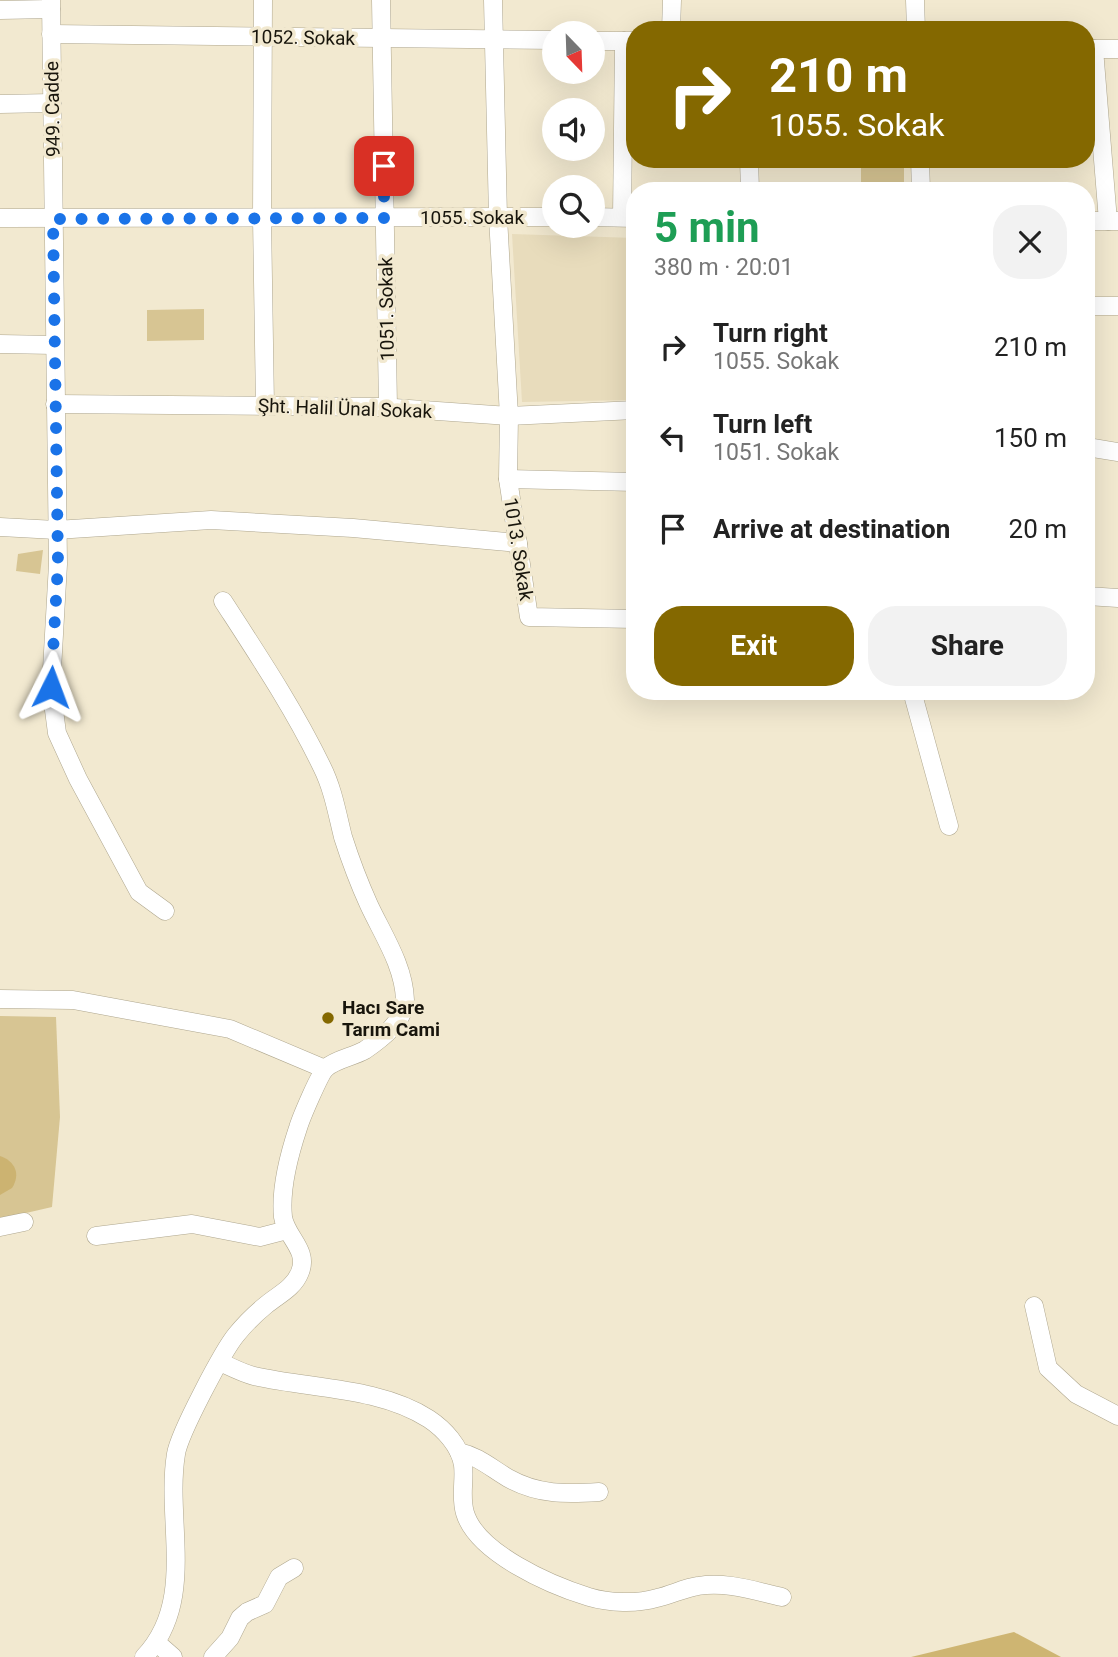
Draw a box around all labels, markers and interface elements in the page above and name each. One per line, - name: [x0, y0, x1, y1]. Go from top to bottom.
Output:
- north arrow: [542, 21, 606, 84]
- map controls: [542, 21, 605, 238]
- street label: 1052. Sokak: [251, 25, 356, 50]
- text: 210 m: [769, 47, 908, 104]
- icon: right: [654, 49, 745, 140]
- street label: 949. Cadde: [40, 61, 65, 157]
- button: sound: [542, 98, 605, 161]
- text: 1055. Sokak: [769, 106, 944, 144]
- pin: [354, 136, 414, 196]
- icon: arrive: [365, 147, 403, 185]
- button: search: [542, 175, 605, 238]
- text: 5 min: [654, 203, 760, 252]
- button: close: [993, 205, 1067, 279]
- street label: 1055. Sokak: [420, 206, 524, 229]
- text: 380 m · 20:01: [654, 254, 793, 281]
- street label: 1051. Sokak: [374, 256, 399, 361]
- text: Turn right: [713, 318, 828, 348]
- icon: right: [654, 328, 692, 366]
- text: 210 m: [994, 332, 1067, 362]
- text: 1055. Sokak: [713, 348, 839, 375]
- street label: Şht. Halil Ünal Sokak: [257, 394, 433, 423]
- text: Turn left: [713, 409, 812, 439]
- icon: left: [654, 419, 692, 457]
- text: 150 m: [994, 423, 1067, 453]
- text: 1051. Sokak: [713, 439, 839, 466]
- street label: 1013. Sokak: [499, 496, 538, 603]
- icon: arrive: [654, 510, 692, 548]
- text: Arrive at destination: [713, 514, 950, 544]
- text: 20 m: [1009, 514, 1067, 544]
- button: Exit: [654, 606, 854, 686]
- button: Share: [868, 606, 1067, 686]
- position arrow: [14, 650, 88, 724]
- place label: Hacı Sare Tarım Cami: [342, 996, 440, 1041]
- marker: Hacı Sare Tarım Cami: [320, 1010, 336, 1026]

